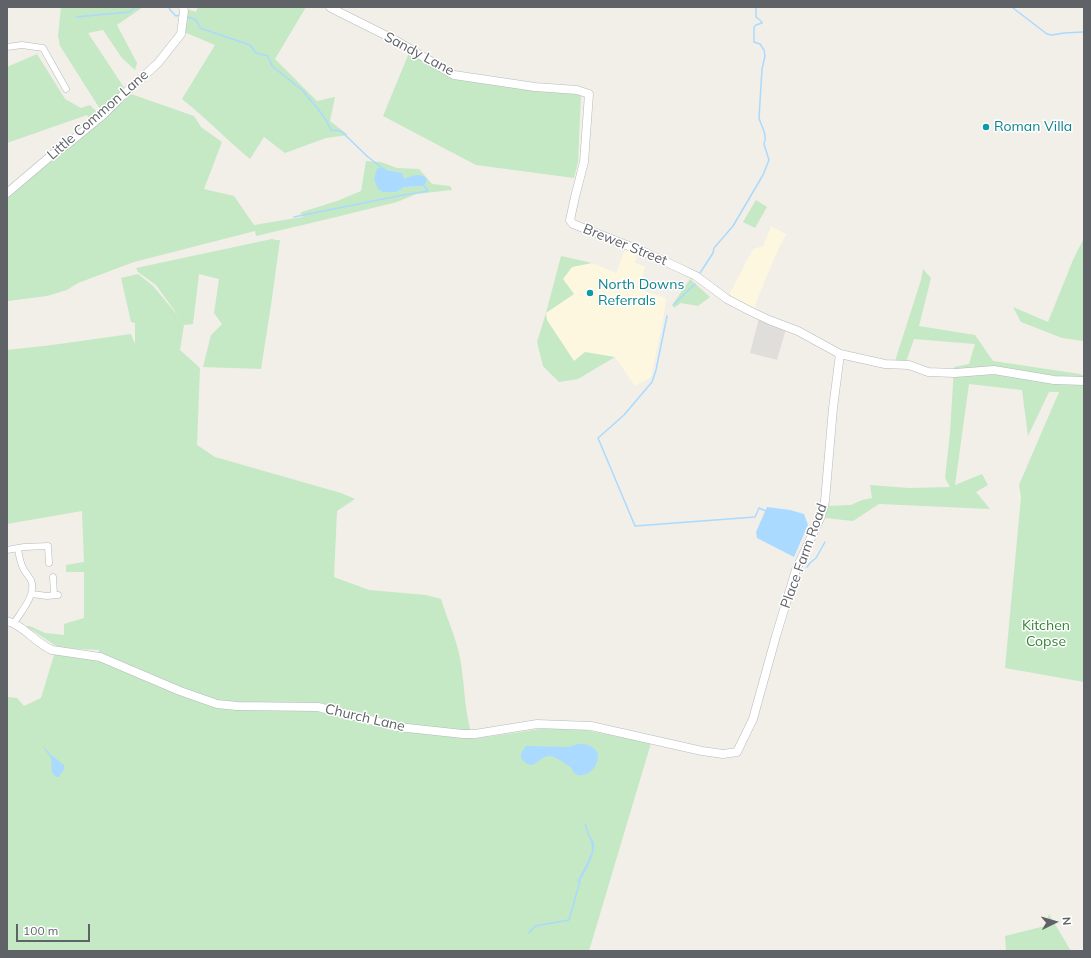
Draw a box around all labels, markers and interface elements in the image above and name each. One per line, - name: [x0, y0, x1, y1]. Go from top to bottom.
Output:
- street label: Sandy Lane: [381, 29, 457, 79]
- street label: Little Common Lane: [44, 66, 152, 164]
- place label: Roman Villa: [994, 119, 1072, 135]
- marker: Roman Villa: [981, 122, 991, 132]
- street label: Brewer Street: [581, 221, 669, 269]
- place label: North Downs Referrals: [598, 277, 684, 310]
- marker: North Downs Referrals: [585, 288, 595, 298]
- street label: Place Farm Road: [777, 501, 831, 611]
- park label: Kitchen Copse: [1022, 618, 1070, 650]
- street label: Church Lane: [323, 701, 407, 735]
- north arrow: [1035, 902, 1075, 942]
- scale bar: [18, 916, 92, 942]
- text: N: [1060, 916, 1074, 926]
- text: 100 m: [23, 923, 58, 938]

